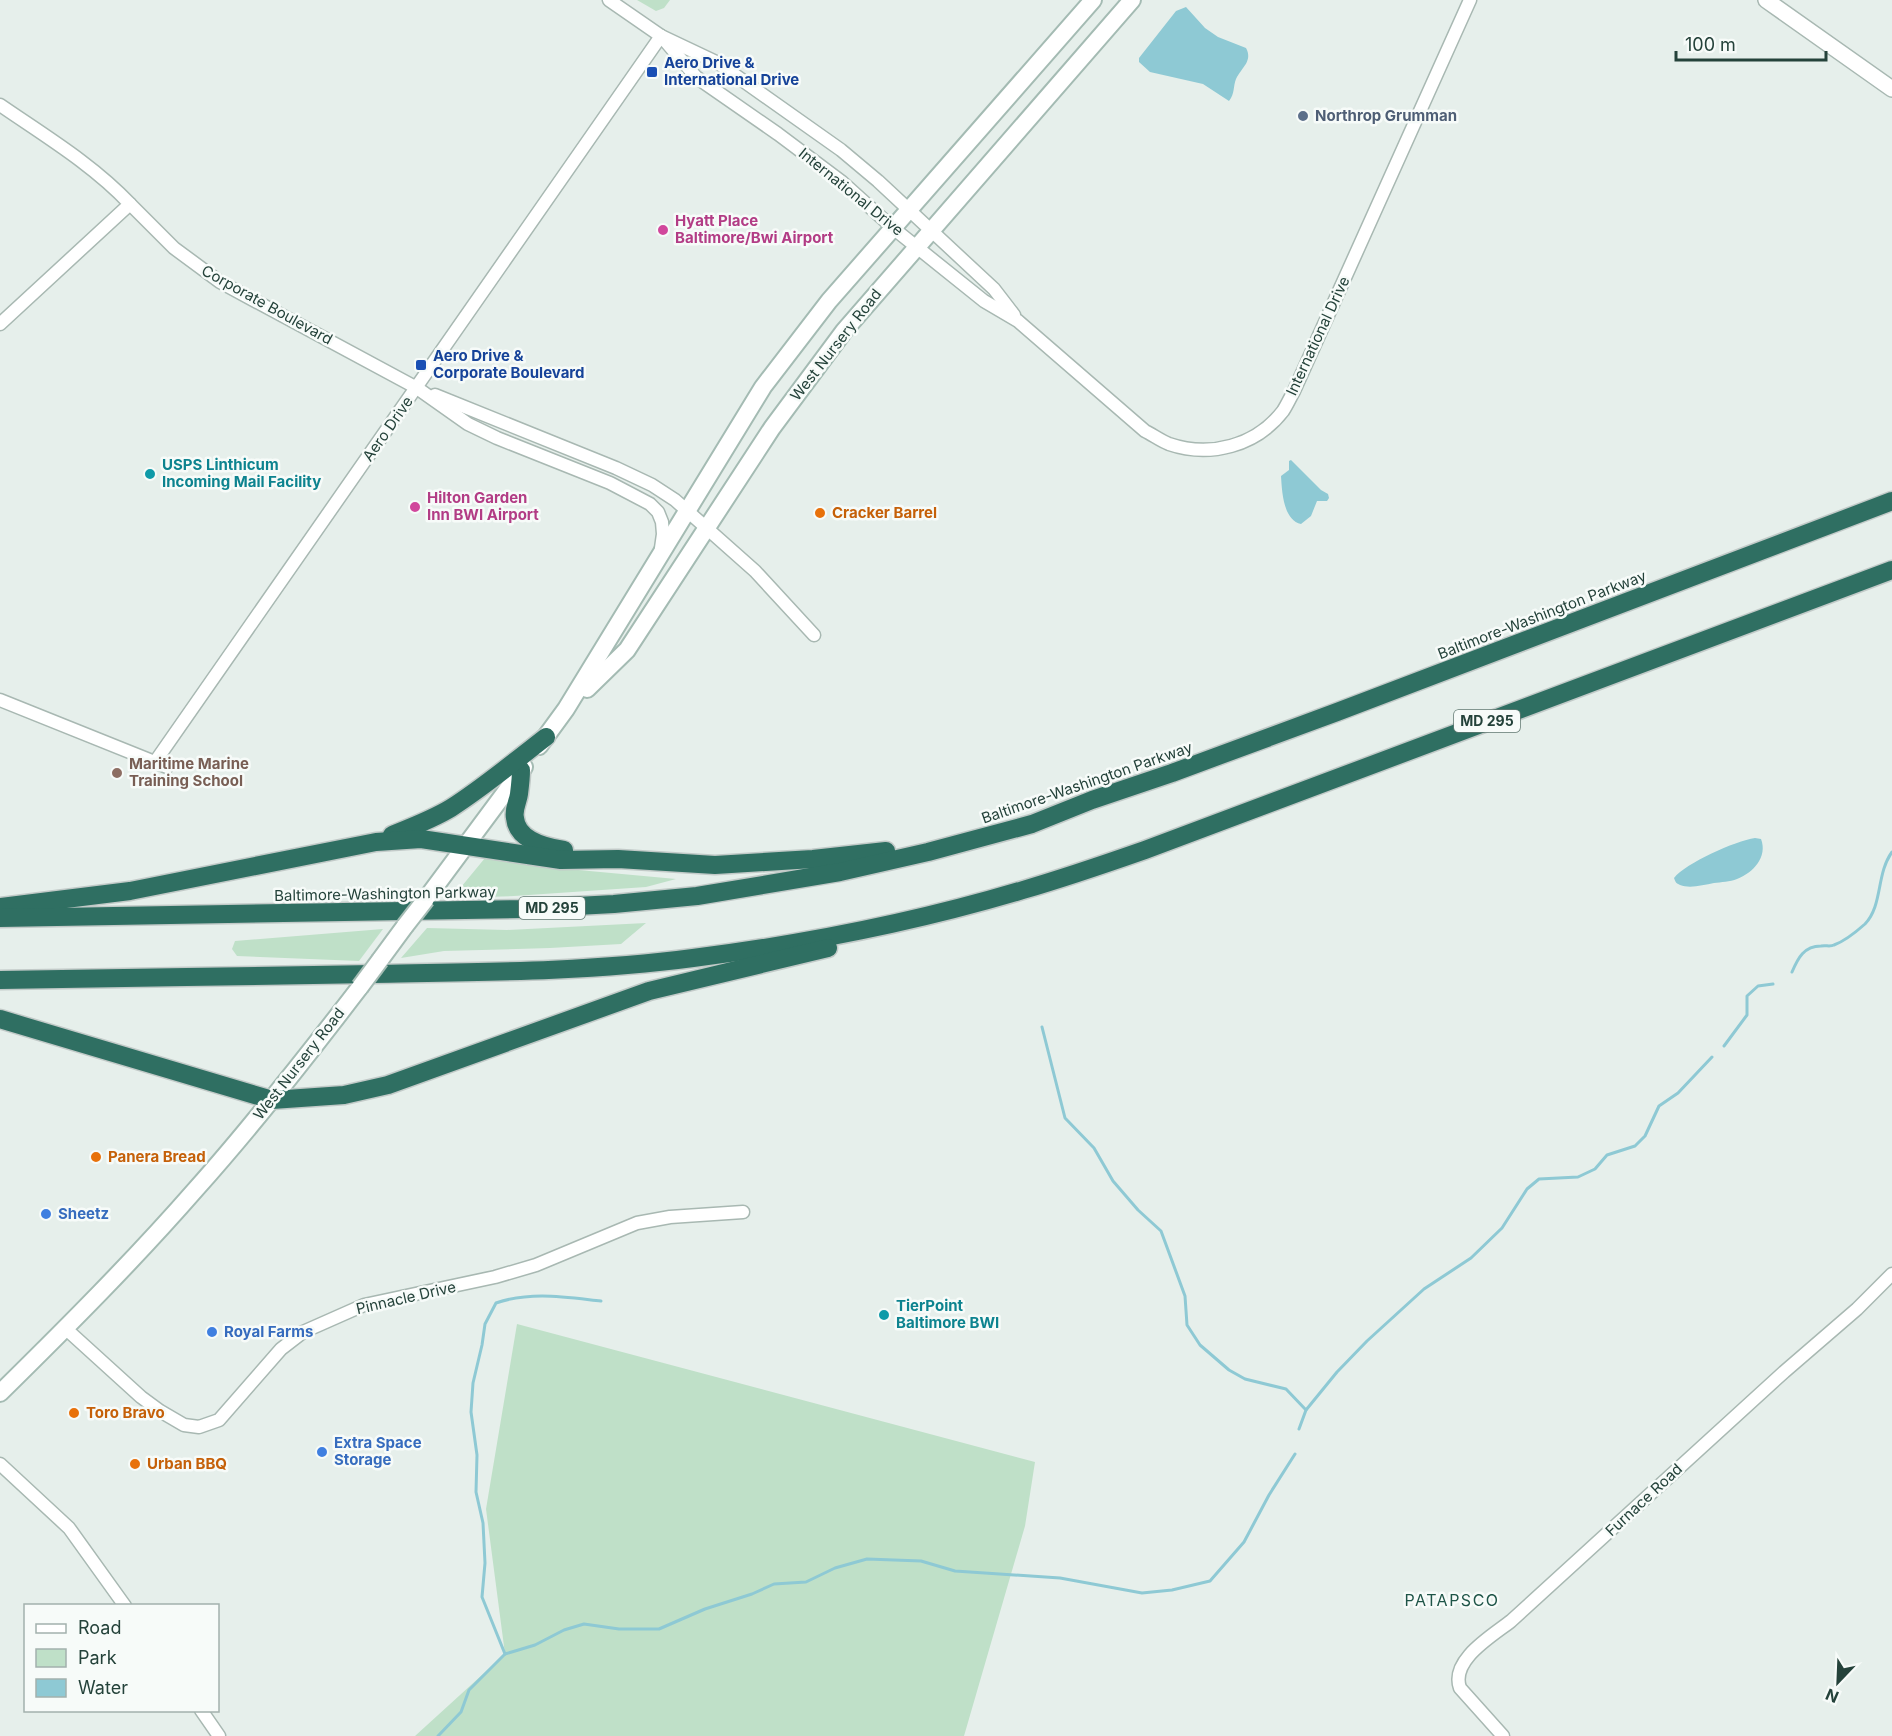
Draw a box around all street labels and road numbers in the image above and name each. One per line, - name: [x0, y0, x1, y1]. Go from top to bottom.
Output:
- street label: International Drive: [795, 143, 908, 240]
- street label: Corporate Boulevard: [198, 261, 336, 348]
- street label: International Drive: [1282, 273, 1354, 398]
- street label: West Nursery Road: [786, 285, 885, 405]
- street label: Aero Drive: [358, 393, 417, 465]
- street label: Baltimore-Washington Parkway: [1435, 566, 1649, 663]
- road number: MD 295: [1454, 710, 1520, 732]
- street label: Baltimore-Washington Parkway: [979, 737, 1195, 828]
- street label: Baltimore-Washington Parkway: [274, 882, 497, 905]
- road number: MD 295: [519, 897, 585, 919]
- street label: West Nursery Road: [249, 1004, 348, 1124]
- street label: Pinnacle Drive: [354, 1277, 458, 1318]
- street label: Furnace Road: [1601, 1459, 1686, 1540]

